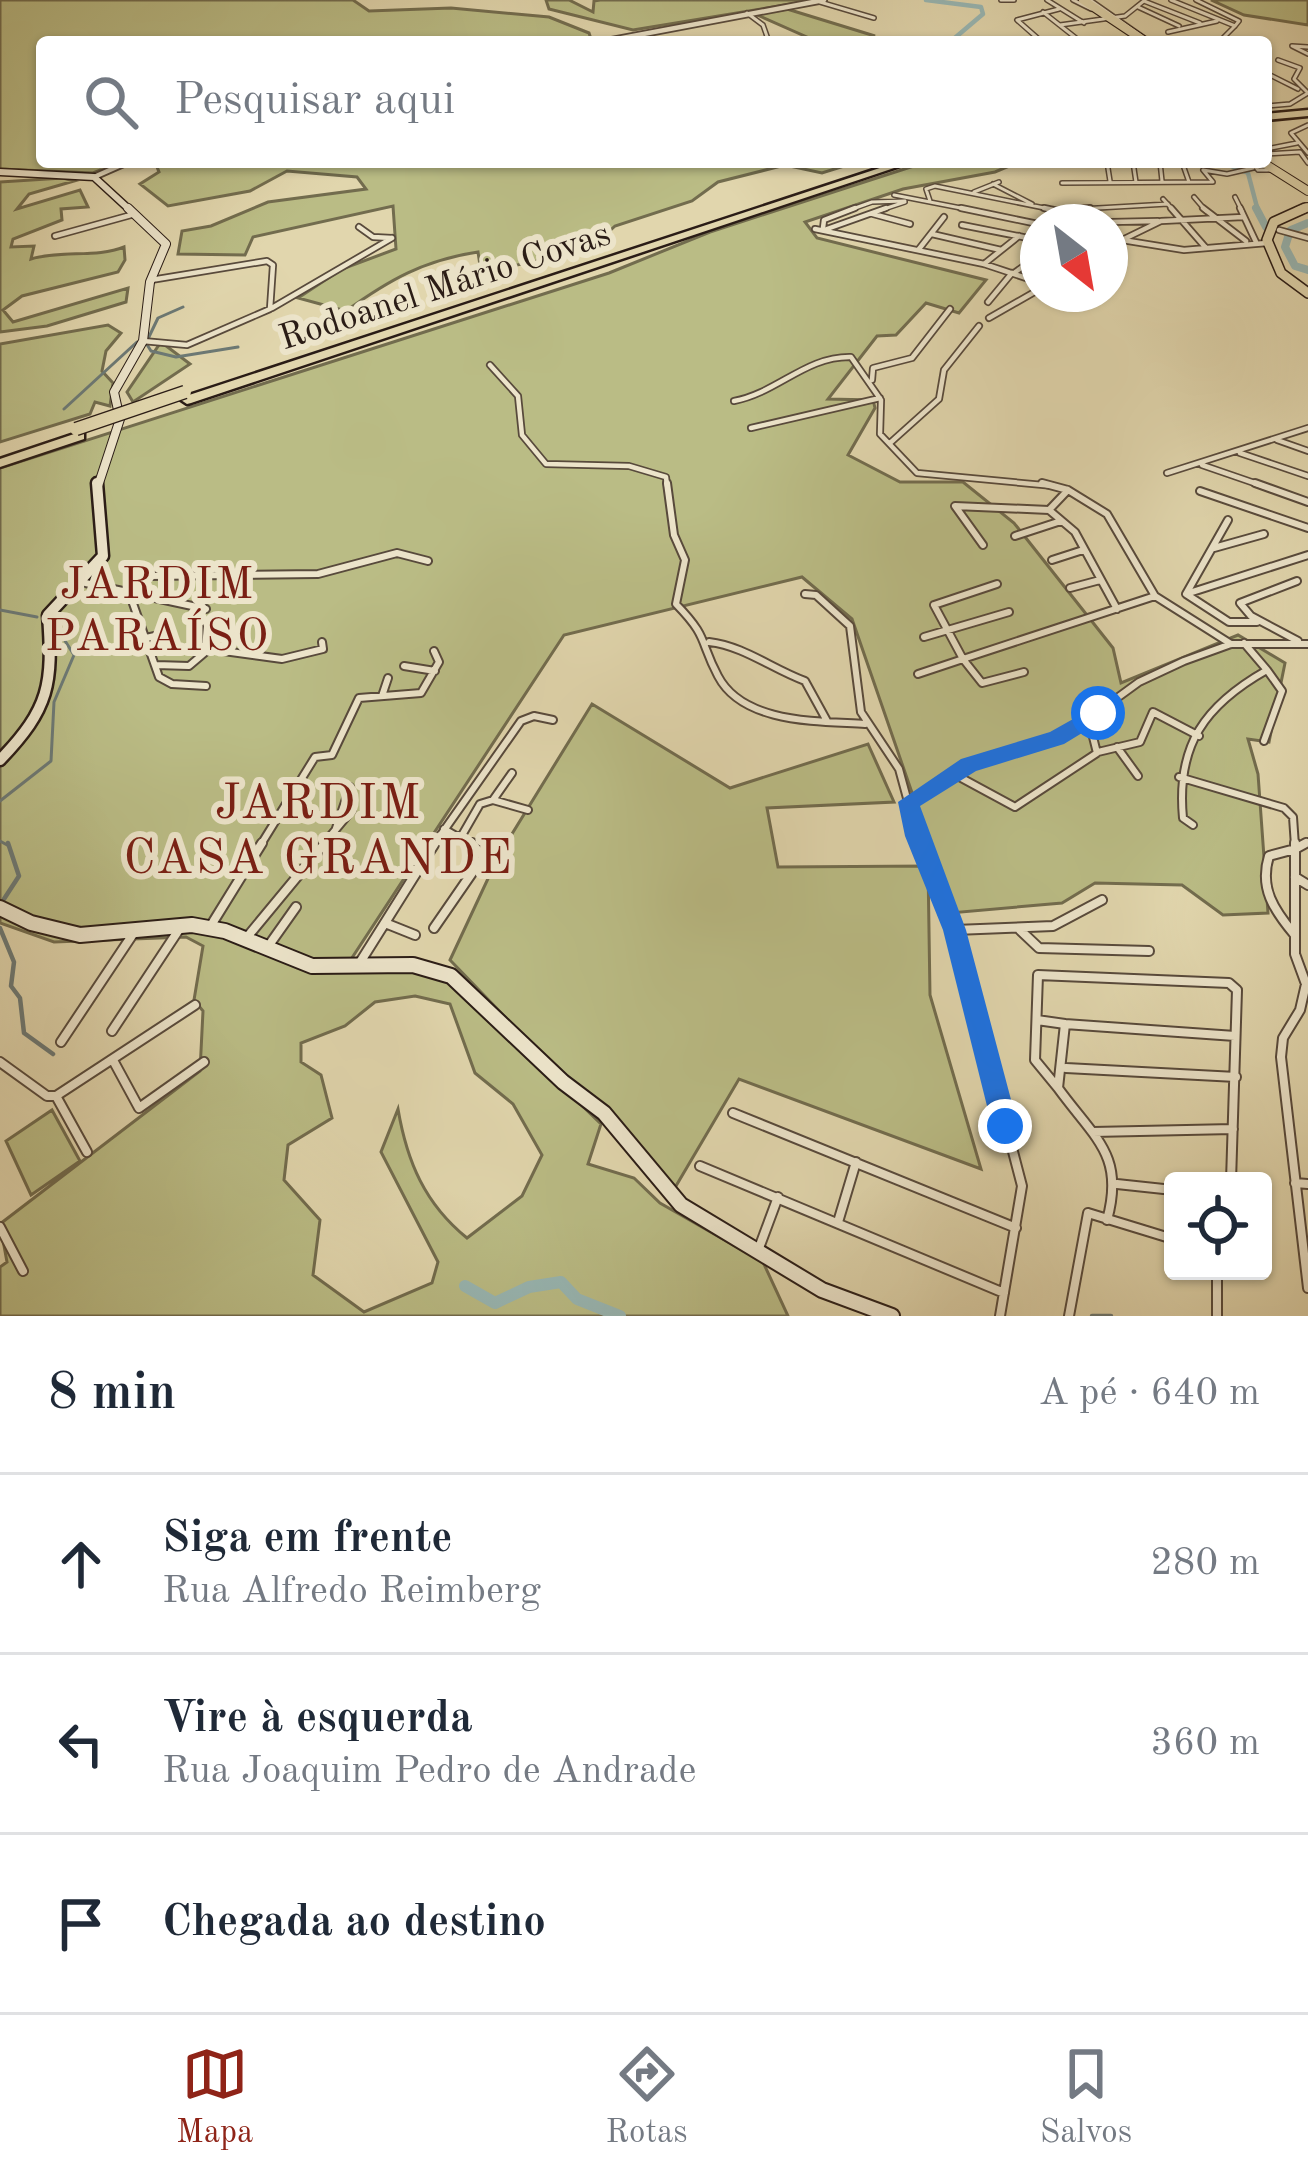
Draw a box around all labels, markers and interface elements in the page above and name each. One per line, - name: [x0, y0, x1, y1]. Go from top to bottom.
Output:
- search box: [36, 36, 1272, 168]
- icon: search: [78, 69, 144, 135]
- text: Pesquisar aqui: [174, 79, 455, 124]
- north arrow: [1020, 204, 1128, 312]
- street label: Rodoanel Mário Covas: [275, 217, 615, 358]
- district label: JARDIM PARAÍSO: [45, 564, 271, 661]
- route start: [1071, 686, 1125, 740]
- district label: JARDIM CASA GRANDE: [123, 781, 515, 884]
- route end: [978, 1099, 1032, 1153]
- map controls: [1164, 1172, 1272, 1280]
- button: locate: [1164, 1172, 1272, 1280]
- text: 8 min: [48, 1369, 176, 1420]
- text: A pé · 640 m: [1039, 1374, 1260, 1413]
- text: Siga em frente: [162, 1517, 453, 1562]
- icon: ahead: [48, 1531, 114, 1597]
- text: 280 m: [1150, 1544, 1260, 1583]
- text: Rua Alfredo Reimberg: [162, 1572, 541, 1611]
- text: Vire à esquerda: [162, 1697, 473, 1742]
- icon: left: [48, 1711, 114, 1777]
- text: 360 m: [1150, 1724, 1260, 1763]
- text: Rua Joaquim Pedro de Andrade: [162, 1752, 696, 1791]
- icon: arrive: [48, 1891, 114, 1957]
- text: Chegada ao destino: [162, 1901, 546, 1946]
- tab: Mapa: [176, 2041, 253, 2154]
- tab: Rotas: [605, 2041, 688, 2154]
- tab: Salvos: [1040, 2041, 1132, 2154]

